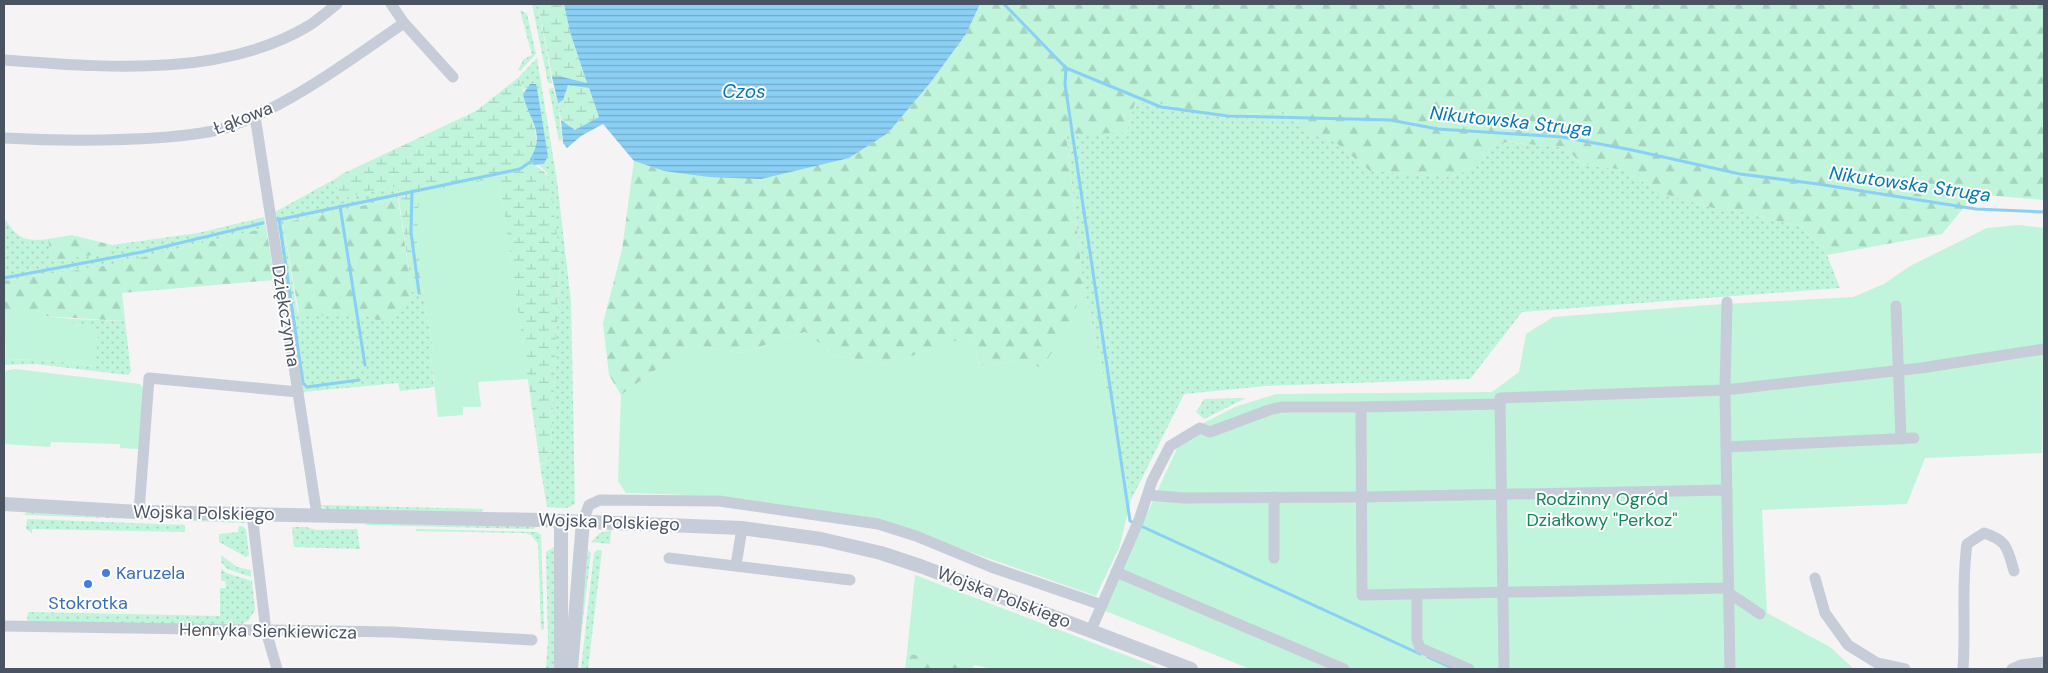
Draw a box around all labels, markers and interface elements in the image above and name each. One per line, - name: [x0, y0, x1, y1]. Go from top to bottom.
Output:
- water label: Czos: [722, 79, 766, 104]
- street label: Łąkowa: [210, 96, 276, 140]
- water label: Nikutowska Struga: [1429, 100, 1593, 142]
- water label: Nikutowska Struga: [1828, 160, 1992, 208]
- street label: Dziękczynna: [266, 263, 306, 369]
- park label: Rodzinny Ogród Działkowy "Perkoz": [1526, 487, 1678, 532]
- street label: Wojska Polskiego: [133, 500, 275, 526]
- street label: Wojska Polskiego: [538, 508, 680, 536]
- street label: Wojska Polskiego: [934, 560, 1074, 634]
- place label: Karuzela: [116, 561, 185, 585]
- marker: Karuzela: [100, 567, 112, 579]
- marker: Stokrotka: [82, 578, 94, 590]
- place label: Stokrotka: [48, 591, 128, 615]
- street label: Henryka Sienkiewicza: [179, 617, 357, 645]

